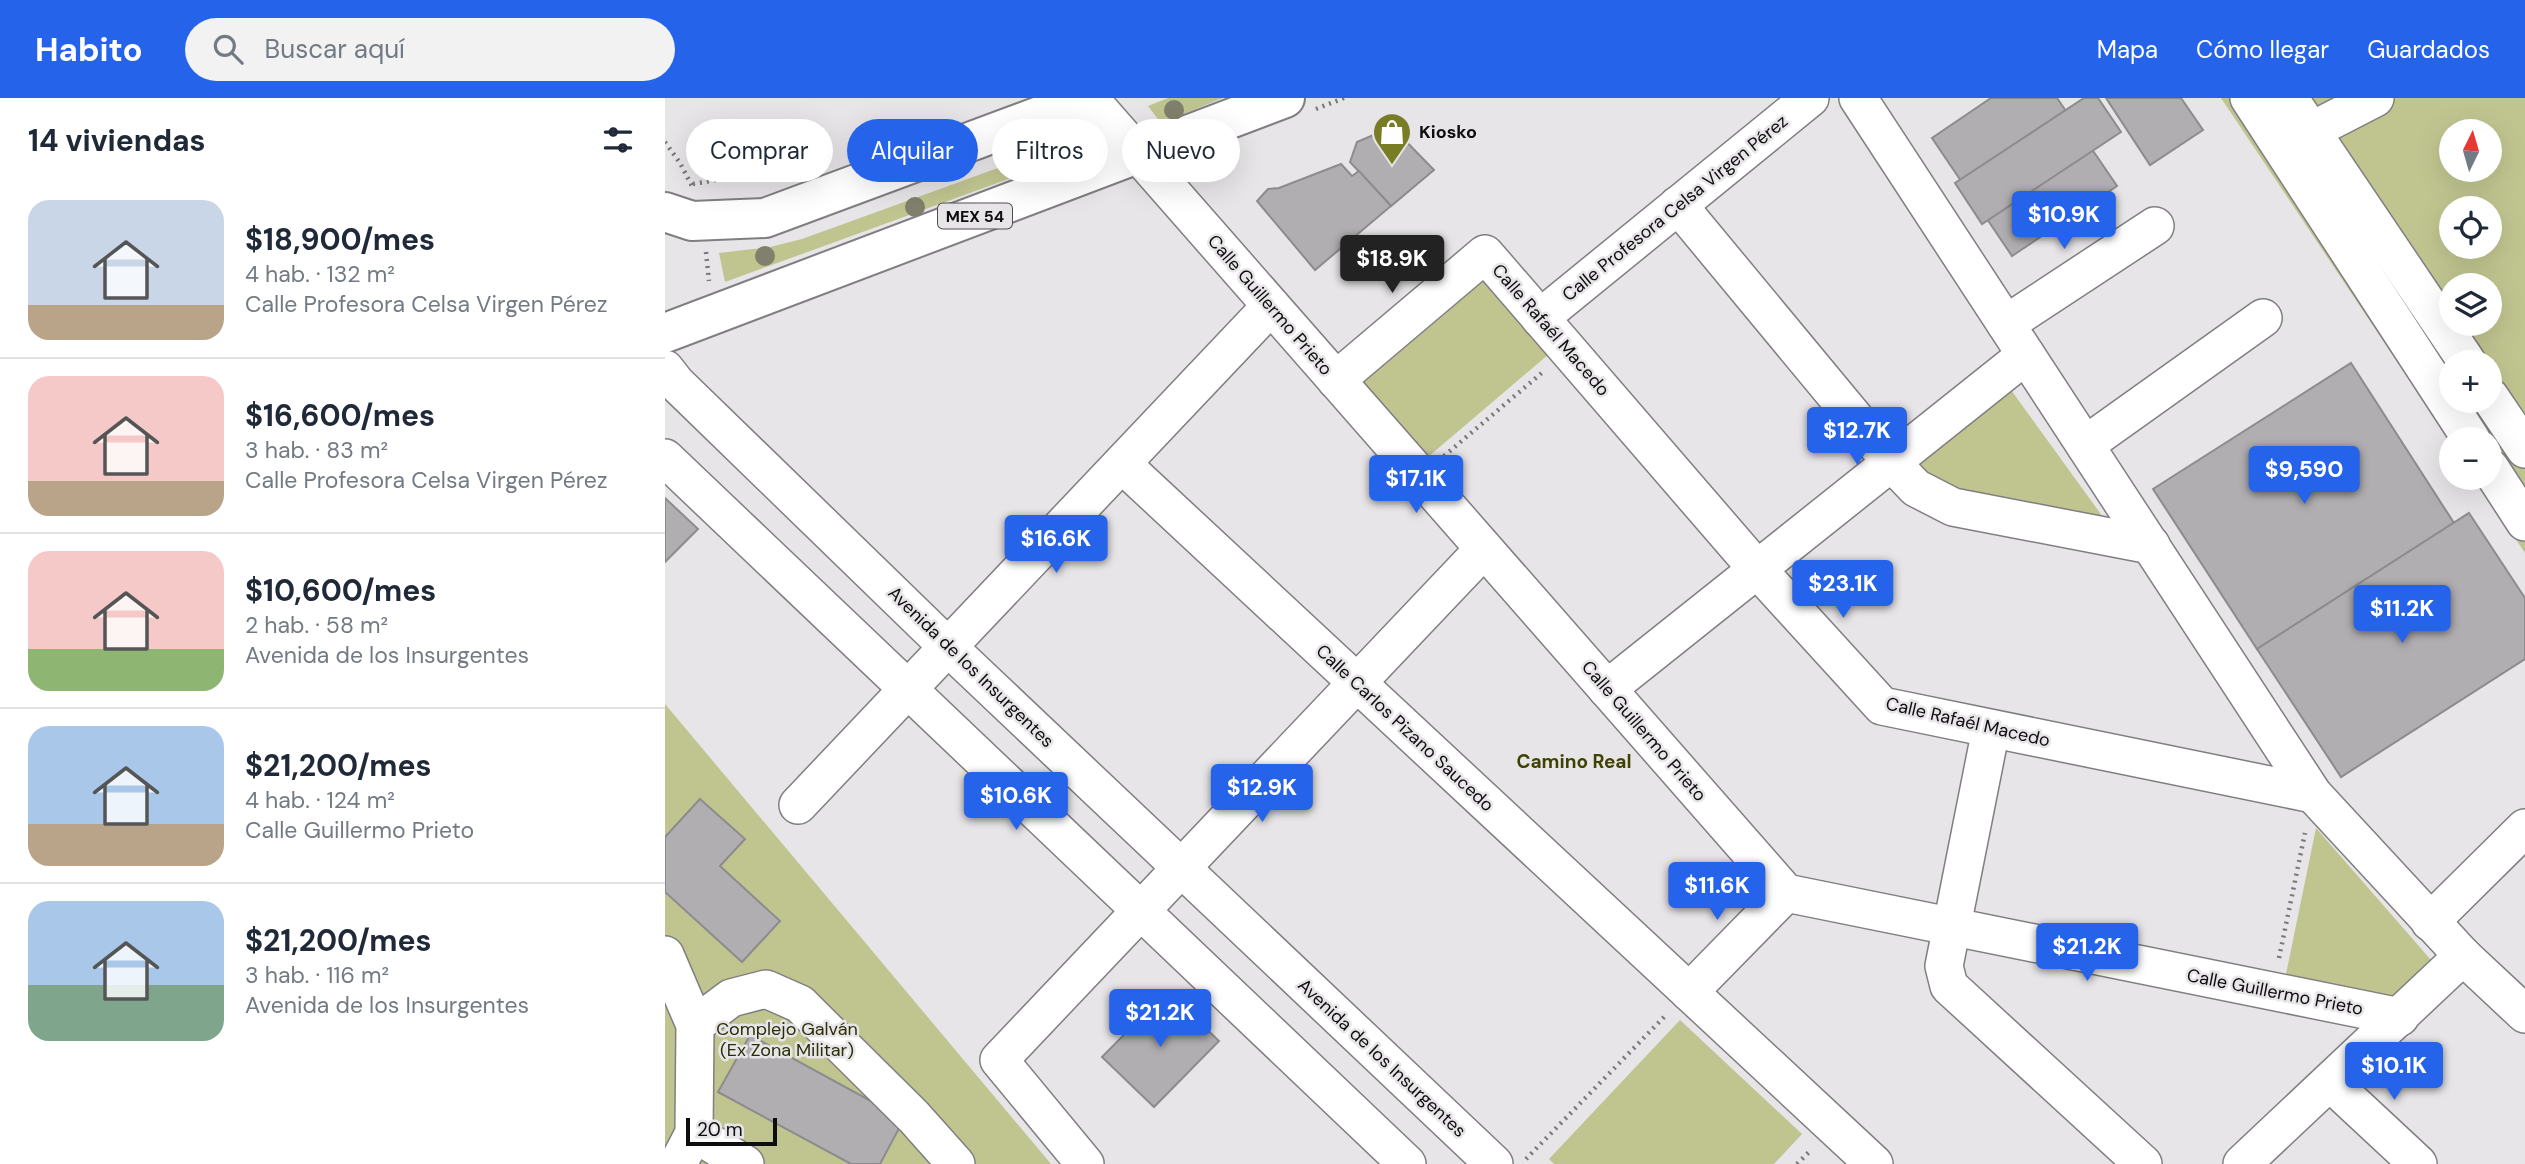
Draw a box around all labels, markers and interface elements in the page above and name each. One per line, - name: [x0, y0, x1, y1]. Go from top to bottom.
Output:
- search box: [185, 18, 675, 81]
- text: Habito: [35, 28, 143, 71]
- icon: search: [209, 30, 247, 68]
- text: Buscar aquí: [265, 32, 405, 66]
- text: Mapa: [2097, 34, 2158, 65]
- text: Cómo llegar: [2196, 34, 2329, 65]
- text: Guardados: [2367, 34, 2490, 65]
- street label: Calle Profesora Celsa Virgen Pérez: [1557, 109, 1793, 307]
- shop icon: Kiosko: [1371, 111, 1413, 166]
- chip: Comprar: [686, 119, 833, 182]
- chip: Alquilar: [847, 119, 978, 182]
- chip: Filtros: [992, 119, 1108, 182]
- chip: Nuevo: [1122, 119, 1240, 182]
- north arrow: [2439, 119, 2503, 182]
- map controls: [2439, 119, 2502, 490]
- place label: Kiosko: [1419, 120, 1477, 144]
- text: 14 viviendas: [28, 121, 206, 160]
- icon: filters: [599, 121, 637, 159]
- pin: $10.9K: [2007, 192, 2121, 251]
- button: locate: [2439, 196, 2502, 259]
- text: $10.9K: [2028, 199, 2100, 229]
- road number: MEX 54: [938, 204, 1012, 228]
- text: $18,900/mes: [245, 220, 435, 259]
- icon: home: [84, 228, 168, 312]
- street label: Calle Guillermo Prieto: [1202, 229, 1338, 381]
- pin: $18.9K: [1335, 236, 1449, 295]
- text: $18.9K: [1356, 243, 1428, 273]
- text: 4 hab. · 132 m²: [245, 259, 395, 289]
- street label: Calle Rafaél Macedo: [1487, 259, 1615, 401]
- button: layers: [2439, 273, 2502, 336]
- text: Calle Profesora Celsa Virgen Pérez: [245, 289, 607, 319]
- button: +: [2439, 350, 2502, 413]
- text: $16,600/mes: [245, 396, 435, 435]
- icon: home: [84, 404, 168, 488]
- pin: $12.7K: [1800, 408, 1914, 467]
- text: $12.7K: [1823, 415, 1891, 445]
- button: −: [2439, 427, 2502, 490]
- text: 3 hab. · 83 m²: [245, 435, 388, 465]
- pin: $9,590: [2247, 446, 2361, 506]
- text: $9,590: [2265, 454, 2343, 484]
- pin: $17.1K: [1359, 456, 1473, 515]
- text: $17.1K: [1385, 463, 1447, 493]
- text: Calle Profesora Celsa Virgen Pérez: [245, 465, 607, 495]
- pin: $16.6K: [999, 516, 1113, 575]
- text: $16.6K: [1021, 523, 1091, 553]
- pin: $23.1K: [1786, 560, 1900, 620]
- text: $23.1K: [1808, 568, 1878, 598]
- text: $10,600/mes: [245, 571, 436, 610]
- icon: home: [84, 579, 168, 663]
- street label: Avenida de los Insurgentes: [883, 581, 1059, 753]
- pin: $11.2K: [2345, 586, 2459, 645]
- text: $11.2K: [2370, 593, 2434, 623]
- text: 2 hab. · 58 m²: [245, 610, 388, 640]
- street label: Calle Carlos Pizano Saucedo: [1311, 639, 1499, 817]
- text: Avenida de los Insurgentes: [245, 640, 529, 670]
- street label: Calle Guillermo Prieto: [1576, 655, 1712, 807]
- street label: Calle Rafaél Macedo: [1883, 691, 2053, 753]
- text: $21,200/mes: [245, 746, 431, 785]
- district label: Camino Real: [1516, 749, 1632, 774]
- icon: home: [84, 754, 168, 838]
- pin: $12.9K: [1205, 764, 1319, 824]
- pin: $10.6K: [959, 772, 1073, 832]
- text: $12.9K: [1227, 772, 1297, 802]
- text: $10.6K: [980, 780, 1052, 810]
- text: 4 hab. · 124 m²: [245, 785, 395, 815]
- text: Calle Guillermo Prieto: [245, 815, 474, 845]
- pin: $11.6K: [1660, 862, 1774, 922]
- text: $11.6K: [1684, 870, 1750, 900]
- text: $21,200/mes: [245, 921, 431, 960]
- pin: $21.2K: [2030, 924, 2144, 983]
- icon: home: [84, 929, 168, 1013]
- text: $21.2K: [2052, 931, 2122, 961]
- text: 3 hab. · 116 m²: [245, 960, 389, 990]
- street label: Calle Guillermo Prieto: [2185, 963, 2365, 1021]
- street label: Avenida de los Insurgentes: [1293, 973, 1471, 1143]
- text: Avenida de los Insurgentes: [245, 990, 529, 1020]
- pin: $21.2K: [1103, 990, 1217, 1049]
- text: $21.2K: [1125, 997, 1195, 1027]
- park label: Complejo Galván (Ex Zona Militar): [716, 1017, 858, 1062]
- pin: $10.1K: [2337, 1042, 2451, 1102]
- text: $10.1K: [2361, 1050, 2427, 1080]
- scale bar: [686, 1115, 777, 1147]
- text: 20 m: [697, 1117, 743, 1142]

